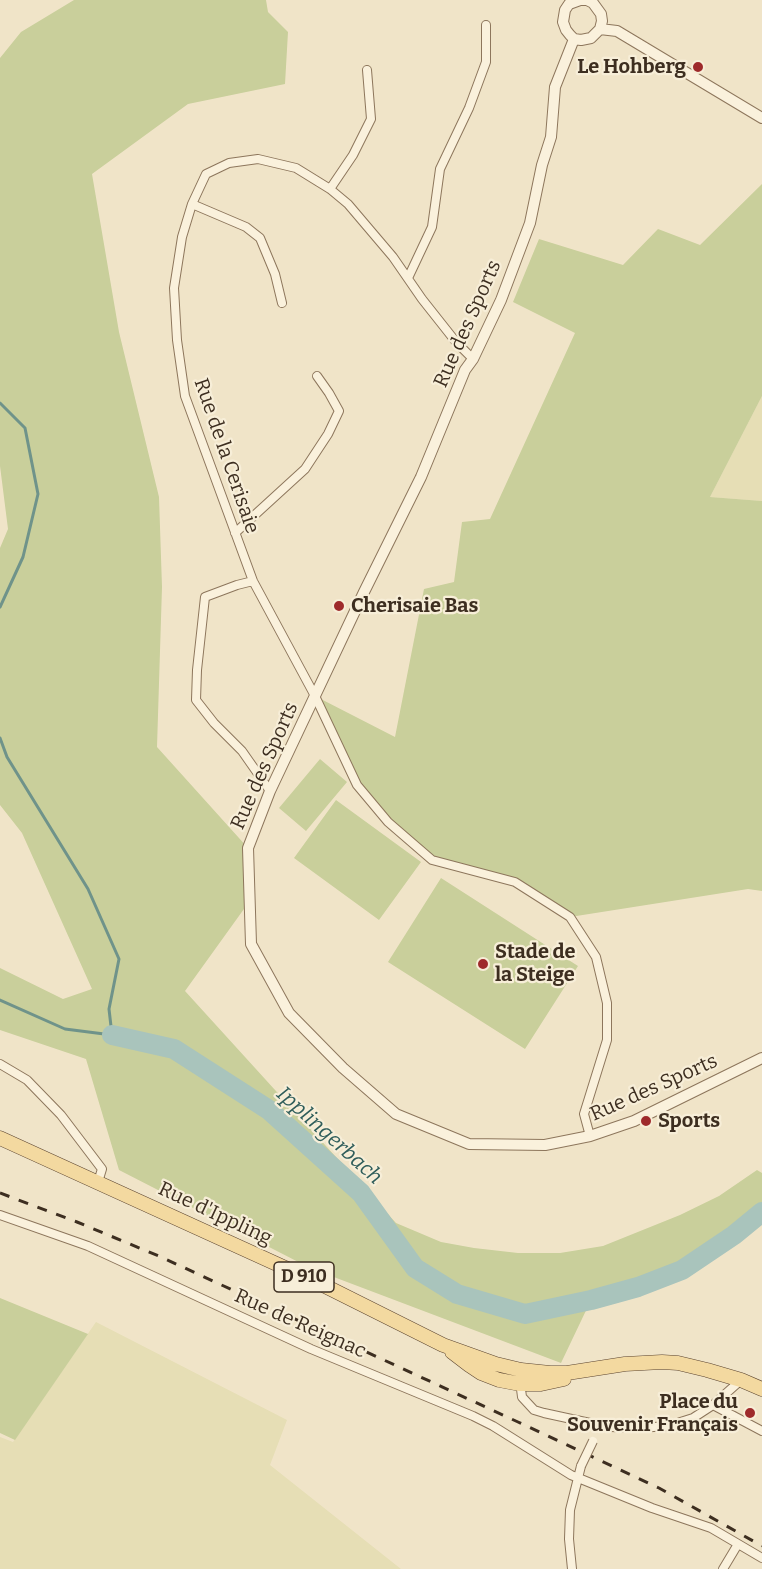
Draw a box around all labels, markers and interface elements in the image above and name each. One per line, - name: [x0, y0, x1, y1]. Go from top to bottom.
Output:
- place label: Le Hohberg: [577, 55, 686, 79]
- marker: Le Hohberg: [691, 60, 705, 74]
- street label: Rue des Sports: [429, 257, 507, 391]
- street label: Rue de la Cerisaie: [188, 375, 264, 537]
- place label: Cherisaie Bas: [351, 594, 478, 618]
- marker: Cherisaie Bas: [332, 599, 346, 613]
- street label: Rue des Sports: [226, 699, 304, 833]
- place label: Stade de la Steige: [495, 940, 576, 987]
- marker: Stade de la Steige: [476, 957, 490, 971]
- street label: Rue des Sports: [587, 1049, 721, 1127]
- water label: Ipplingerbach: [271, 1082, 387, 1190]
- place label: Sports: [658, 1109, 720, 1133]
- marker: Sports: [639, 1114, 653, 1128]
- street label: Rue d'Ippling: [154, 1177, 276, 1251]
- road number: D 910: [274, 1262, 334, 1292]
- street label: Rue de Reignac: [231, 1284, 369, 1364]
- place label: Place du Souvenir Français: [567, 1390, 738, 1437]
- marker: Place du Souvenir Français: [743, 1406, 757, 1420]

